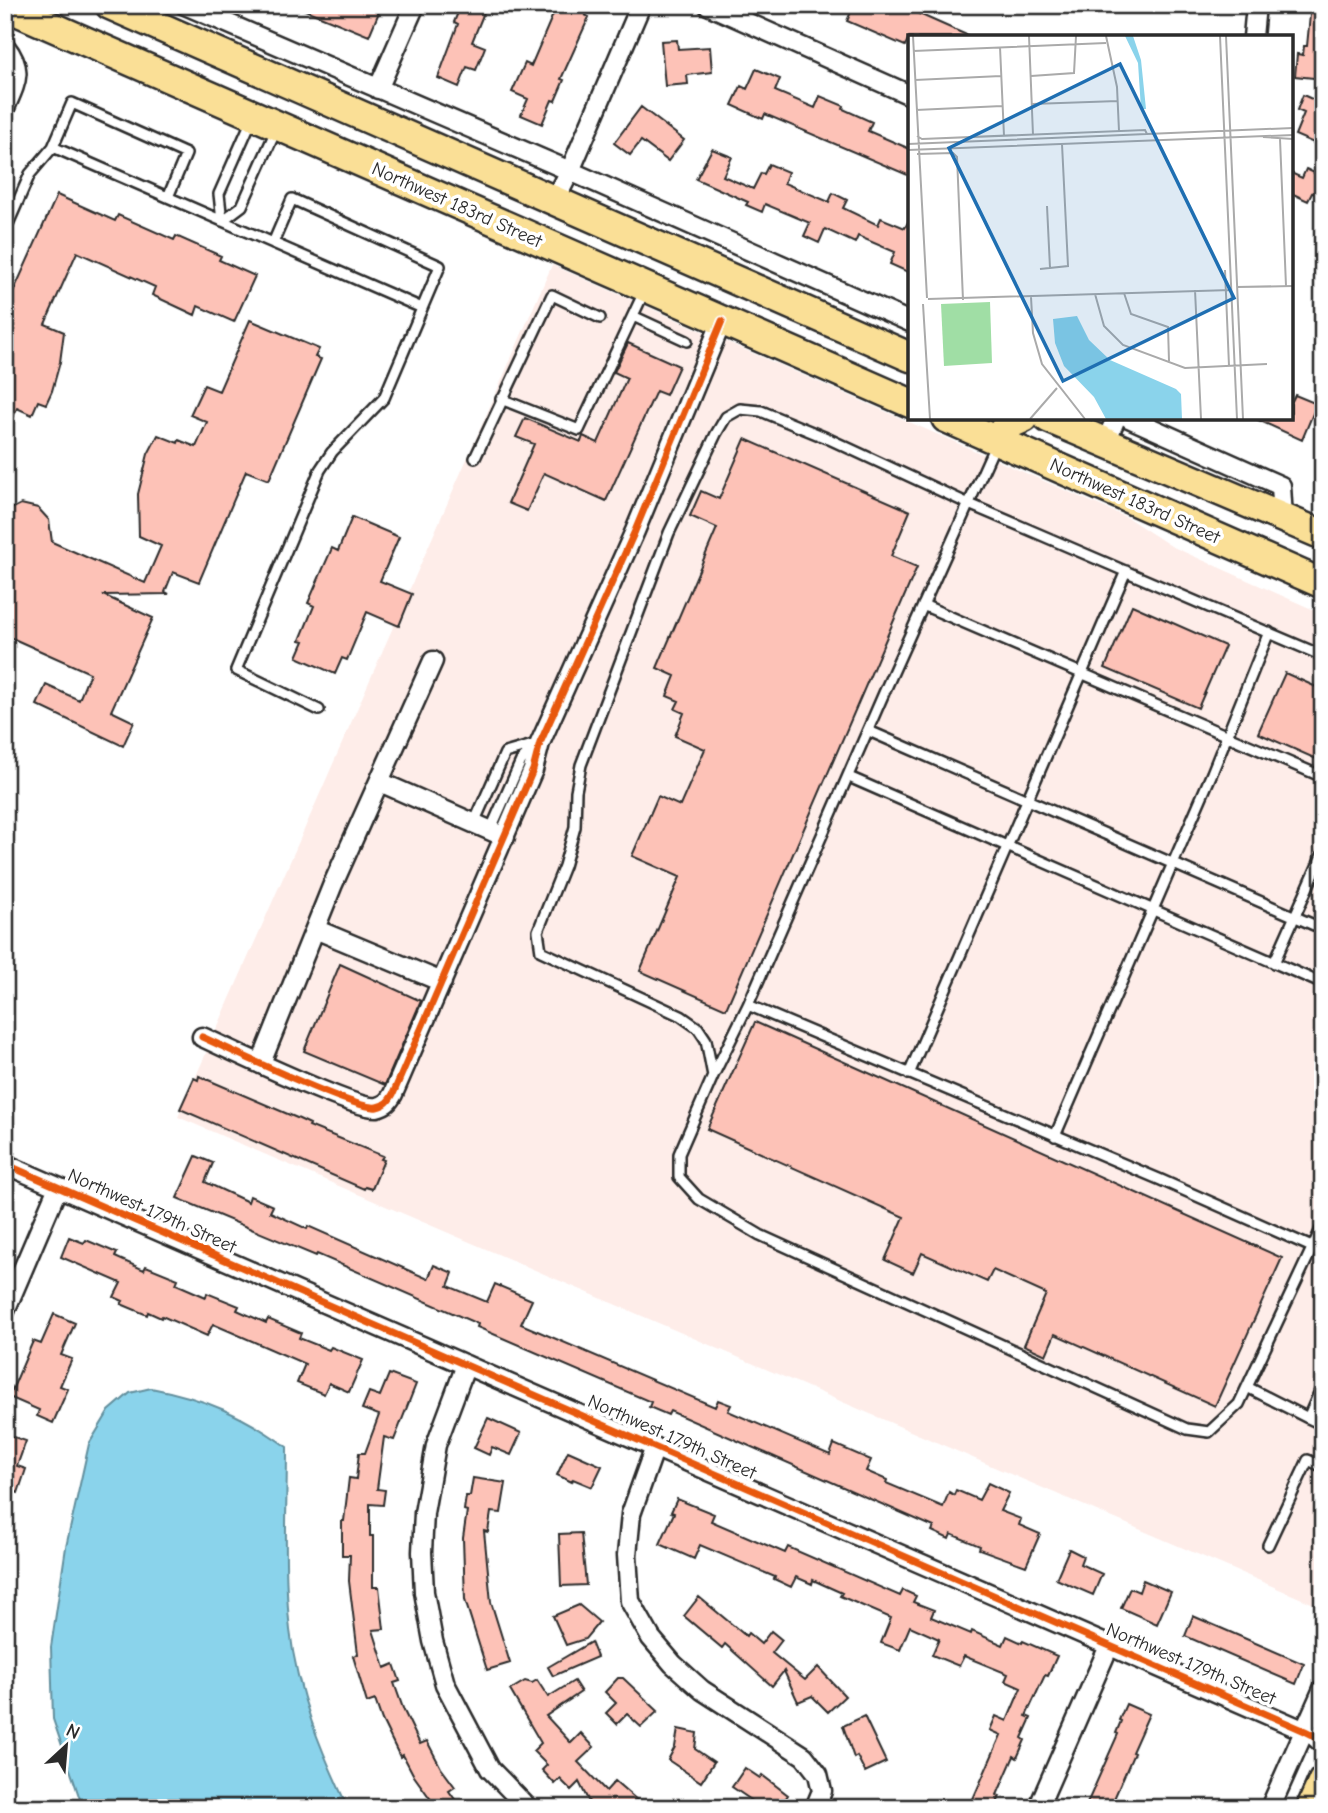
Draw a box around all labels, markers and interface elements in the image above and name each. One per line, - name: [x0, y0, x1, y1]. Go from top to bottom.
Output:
- inset map: [908, 35, 1293, 420]
- street label: Northwest 183rd Street: [369, 158, 546, 253]
- street label: Northwest 183rd Street: [1047, 454, 1224, 549]
- street label: Northwest 179th Street: [64, 1164, 240, 1258]
- street label: Northwest 179th Street: [584, 1390, 760, 1484]
- street label: Northwest 179th Street: [1103, 1618, 1280, 1710]
- north arrow: [32, 1712, 102, 1782]
- text: N: [63, 1719, 83, 1744]

